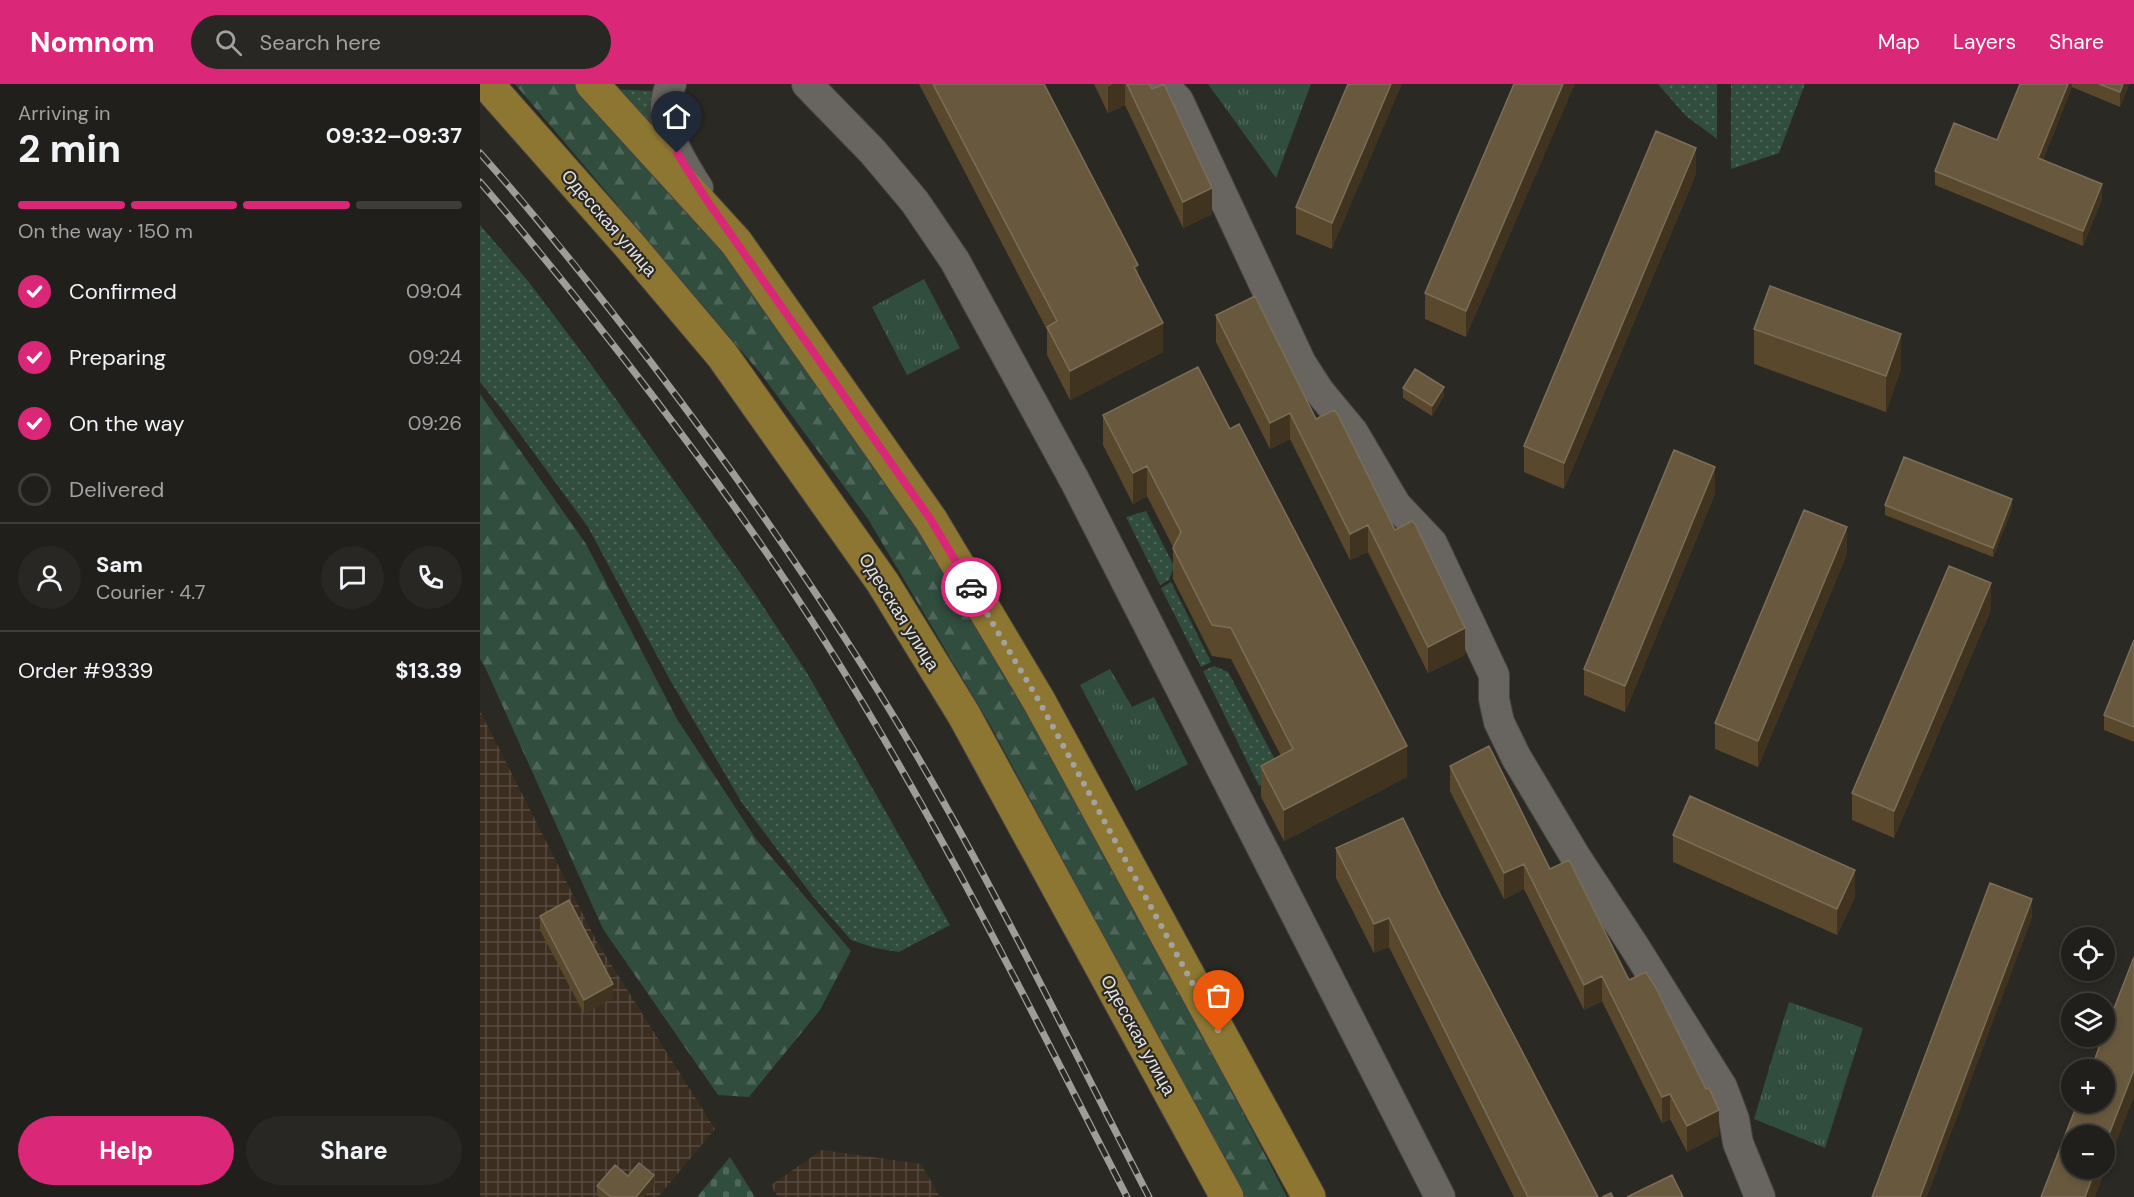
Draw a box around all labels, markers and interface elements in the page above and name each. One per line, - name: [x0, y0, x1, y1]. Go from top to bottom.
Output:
- search box: [191, 15, 611, 69]
- text: Nomnom: [30, 24, 155, 61]
- icon: search: [212, 26, 245, 59]
- text: Search here: [260, 28, 381, 57]
- text: Map: [1878, 28, 1920, 56]
- text: Layers: [1953, 28, 2016, 56]
- text: Share: [2049, 28, 2104, 56]
- pin: [651, 91, 702, 153]
- text: Arriving in: [18, 100, 110, 126]
- icon: home: [660, 100, 693, 133]
- text: 09:32–09:37: [326, 121, 462, 150]
- text: 2 min: [18, 123, 121, 174]
- street label: Одесская улица: [556, 164, 663, 282]
- text: On the way · 150 m: [18, 218, 193, 244]
- icon: check: [18, 275, 51, 308]
- text: Confirmed: [69, 277, 177, 306]
- text: 09:04: [406, 278, 462, 304]
- icon: check: [18, 341, 51, 374]
- text: Preparing: [69, 343, 166, 372]
- text: 09:24: [408, 344, 462, 370]
- icon: check: [18, 407, 51, 440]
- text: On the way: [69, 409, 184, 438]
- text: 09:26: [408, 410, 462, 436]
- text: Delivered: [69, 475, 164, 504]
- button: person: [18, 546, 81, 609]
- button: chat: [321, 546, 384, 609]
- button: phone: [399, 546, 462, 609]
- street label: Одесская улица: [853, 549, 945, 676]
- text: Sam: [96, 550, 143, 579]
- courier: [941, 557, 1001, 617]
- icon: car: [955, 571, 988, 604]
- text: Courier · 4.7: [96, 579, 205, 605]
- text: Order #9339: [18, 656, 153, 685]
- text: $13.39: [395, 656, 462, 685]
- map controls: [2061, 927, 2115, 1179]
- button: locate: [2061, 927, 2115, 981]
- street label: Одесская улица: [1095, 970, 1182, 1100]
- pin: [1193, 970, 1244, 1032]
- icon: bag: [1202, 979, 1235, 1012]
- button: layers: [2061, 993, 2115, 1047]
- button: +: [2061, 1059, 2115, 1113]
- button: Help: [18, 1116, 234, 1185]
- button: Share: [246, 1116, 462, 1185]
- button: −: [2061, 1125, 2115, 1179]

